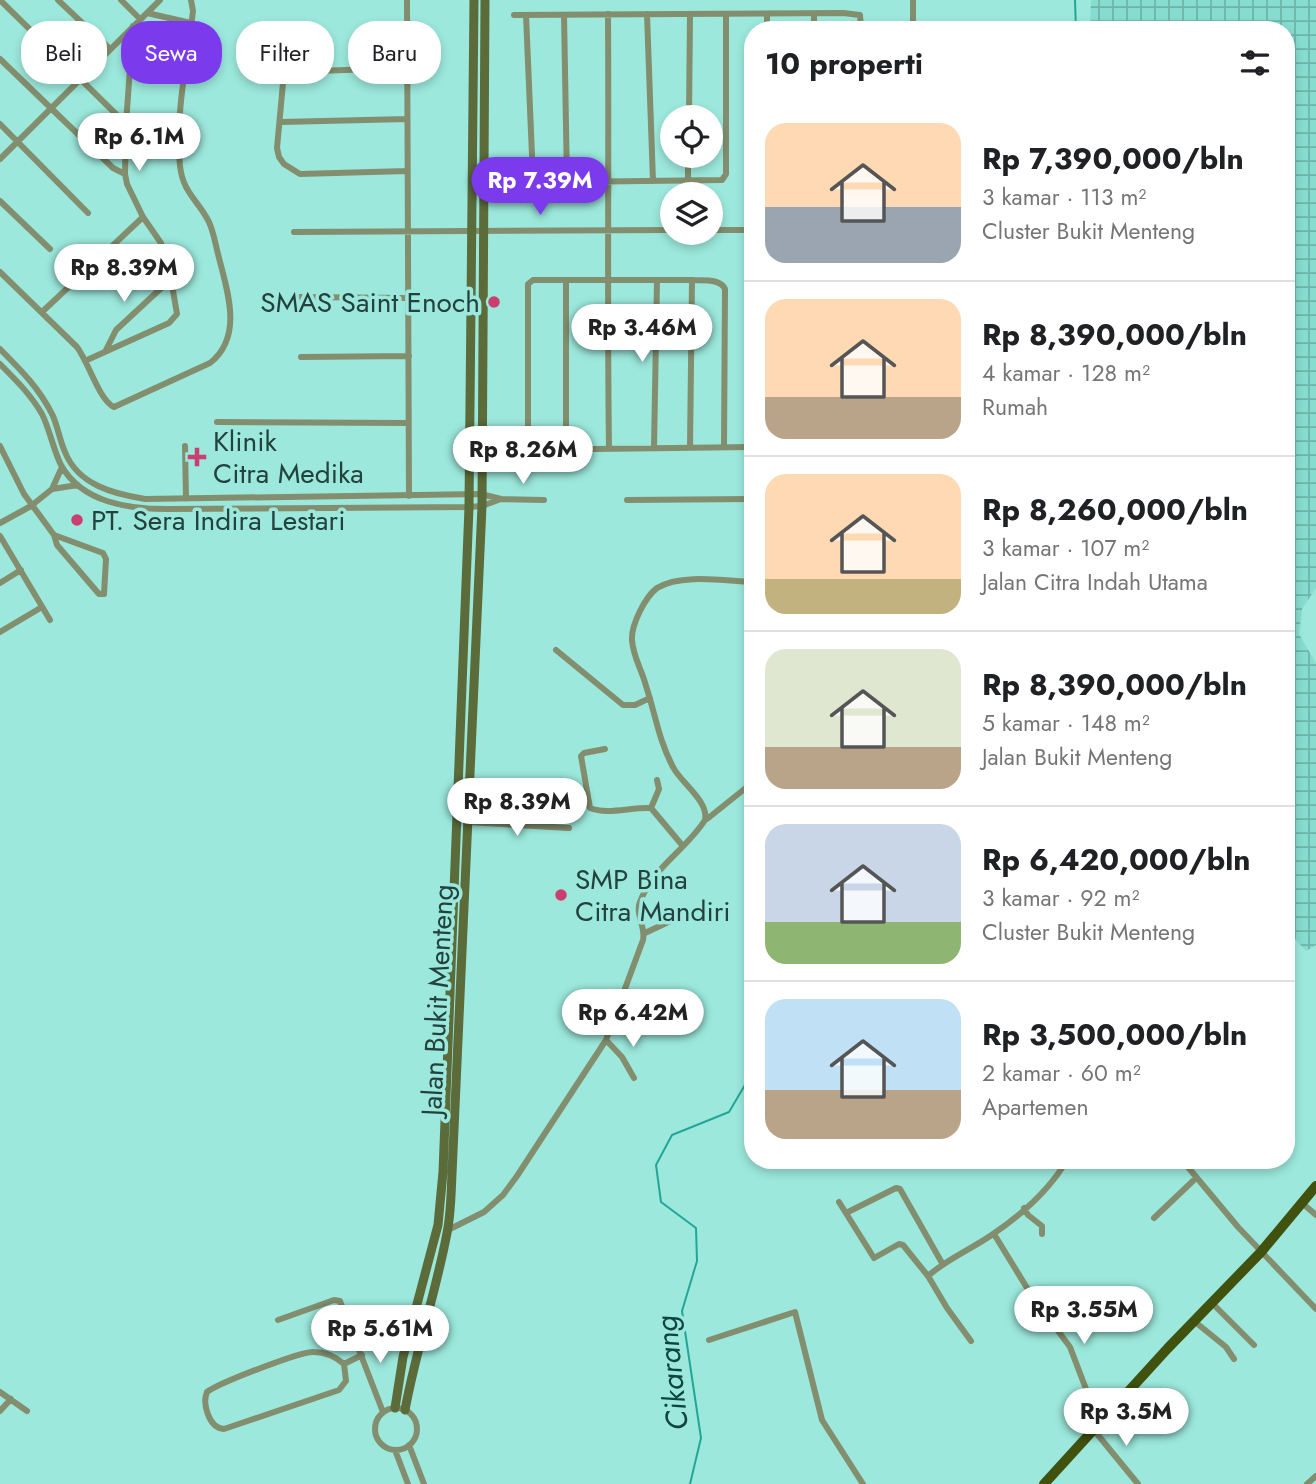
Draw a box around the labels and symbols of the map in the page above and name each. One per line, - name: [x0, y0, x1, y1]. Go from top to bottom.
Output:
- pin: Rp 6.1M: [74, 114, 204, 173]
- pin: Rp 7.39M: [468, 158, 612, 217]
- pin: Rp 8.39M: [52, 244, 196, 304]
- place label: SMAS Saint Enoch: [260, 282, 480, 323]
- marker: SMAS Saint Enoch: [486, 294, 502, 310]
- pin: Rp 3.46M: [570, 304, 714, 364]
- place label: Klinik Citra Medika: [213, 421, 364, 494]
- pin: Rp 8.26M: [451, 426, 595, 486]
- marker: Klinik Citra Medika: [187, 447, 207, 467]
- place label: PT. Sera Indira Lestari: [91, 500, 345, 541]
- marker: PT. Sera Indira Lestari: [69, 512, 85, 528]
- pin: Rp 8.39M: [445, 778, 589, 838]
- place label: SMP Bina Citra Mandiri: [575, 859, 731, 932]
- street label: Jalan Bukit Menteng: [411, 883, 464, 1121]
- marker: SMP Bina Citra Mandiri: [553, 887, 569, 903]
- pin: Rp 6.42M: [561, 990, 705, 1049]
- pin: Rp 3.55M: [1012, 1286, 1156, 1346]
- pin: Rp 5.61M: [308, 1306, 452, 1365]
- water label: Cikarang: [644, 1313, 699, 1433]
- pin: Rp 3.5M: [1061, 1388, 1191, 1448]

